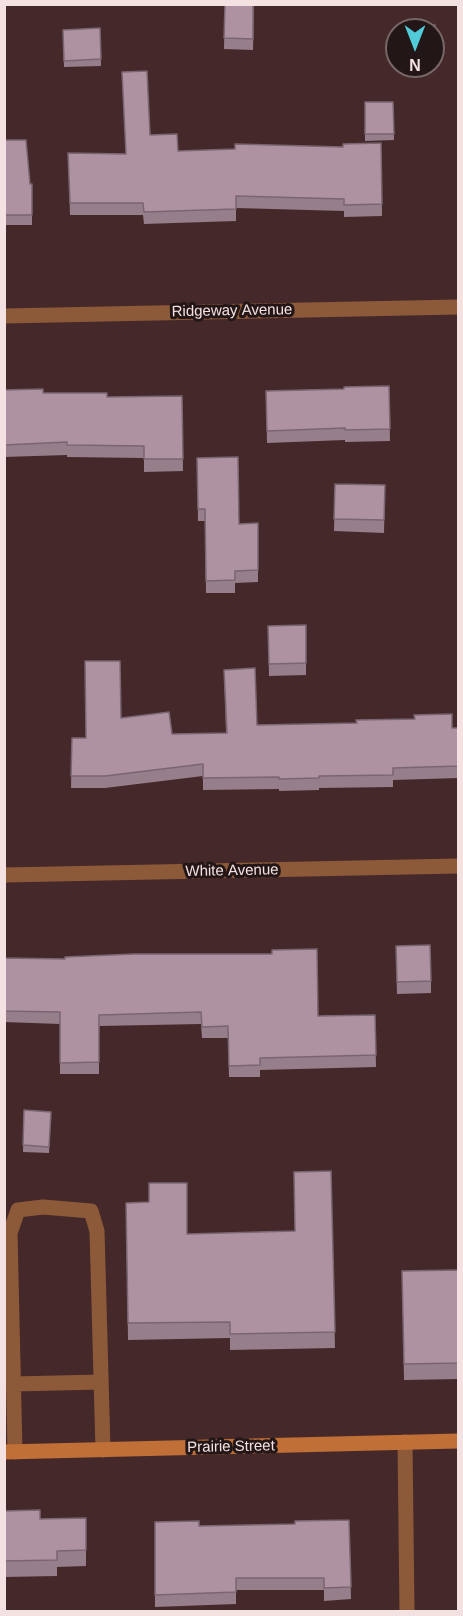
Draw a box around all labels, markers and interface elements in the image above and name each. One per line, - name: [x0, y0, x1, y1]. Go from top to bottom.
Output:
- north arrow: [385, 18, 445, 78]
- text: N: [409, 56, 421, 73]
- street label: Ridgeway Avenue: [172, 301, 292, 321]
- street label: White Avenue: [185, 861, 279, 881]
- street label: Prairie Street: [187, 1437, 275, 1457]

